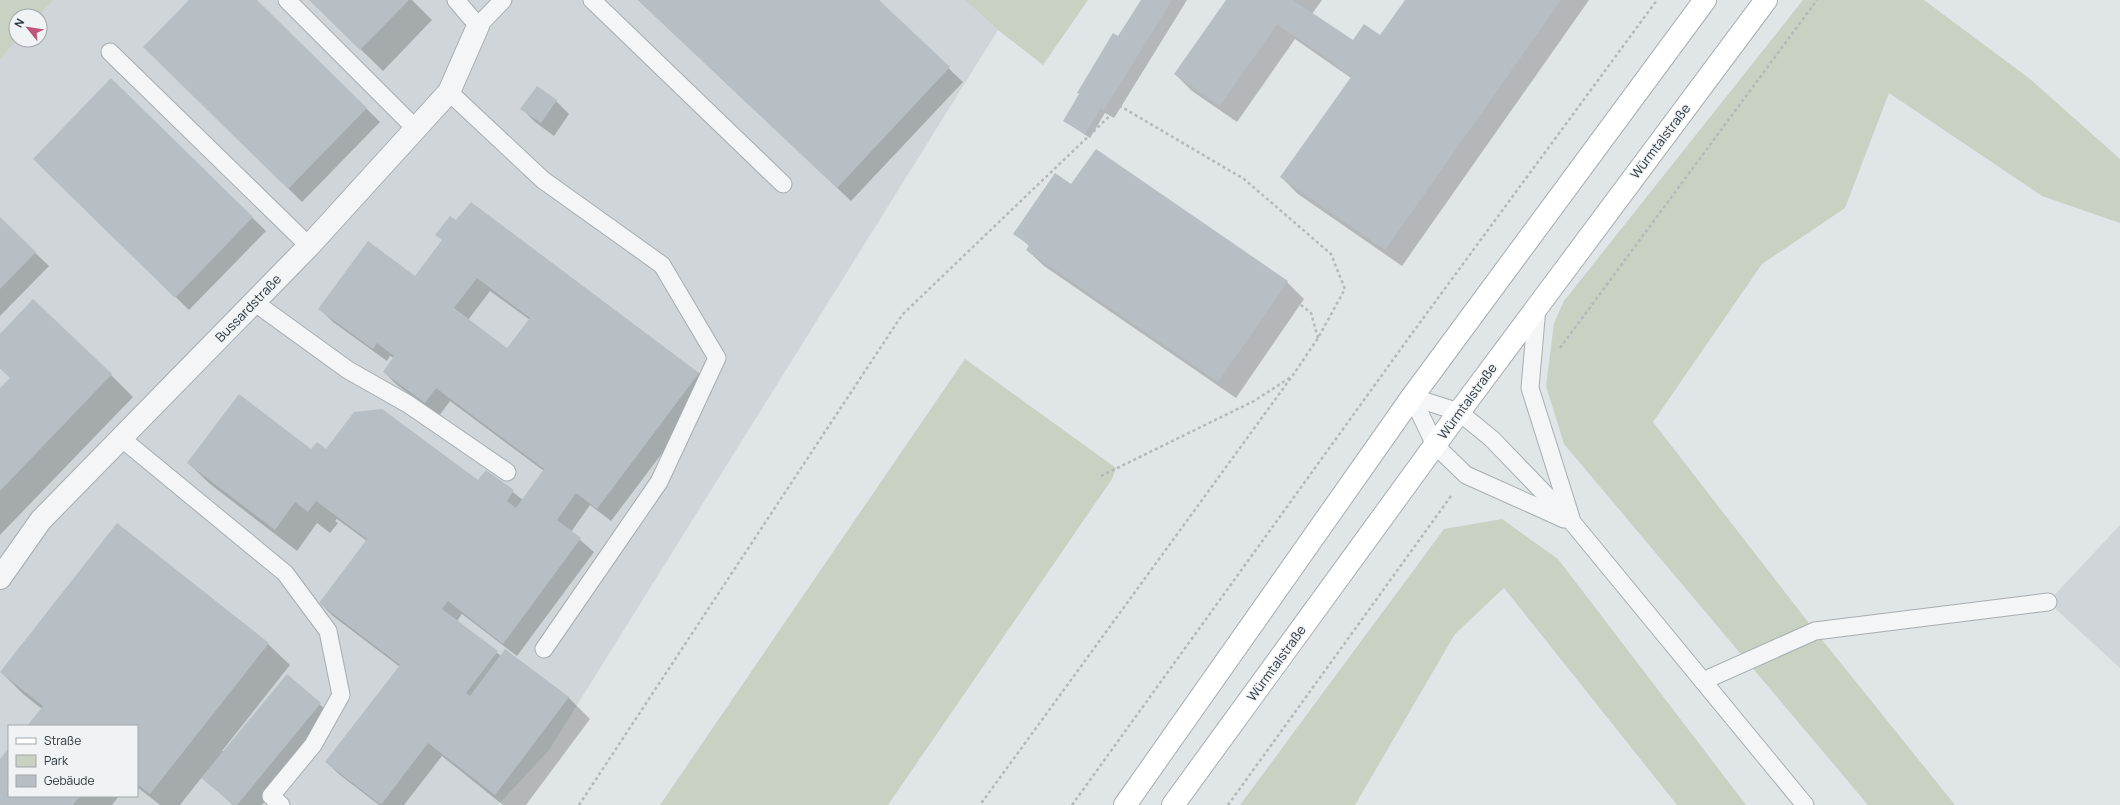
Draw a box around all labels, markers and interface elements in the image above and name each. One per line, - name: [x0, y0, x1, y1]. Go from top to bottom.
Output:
- north arrow: [8, 8, 48, 48]
- text: N: [10, 15, 27, 30]
- street label: Würmtalstraße: [1626, 99, 1694, 182]
- street label: Bussardstraße: [211, 270, 285, 346]
- street label: Würmtalstraße: [1433, 359, 1501, 443]
- street label: Würmtalstraße: [1242, 621, 1310, 705]
- legend: [8, 725, 138, 797]
- text: Straße: [44, 732, 81, 749]
- text: Park: [44, 752, 69, 769]
- text: Gebäude: [44, 772, 95, 789]

